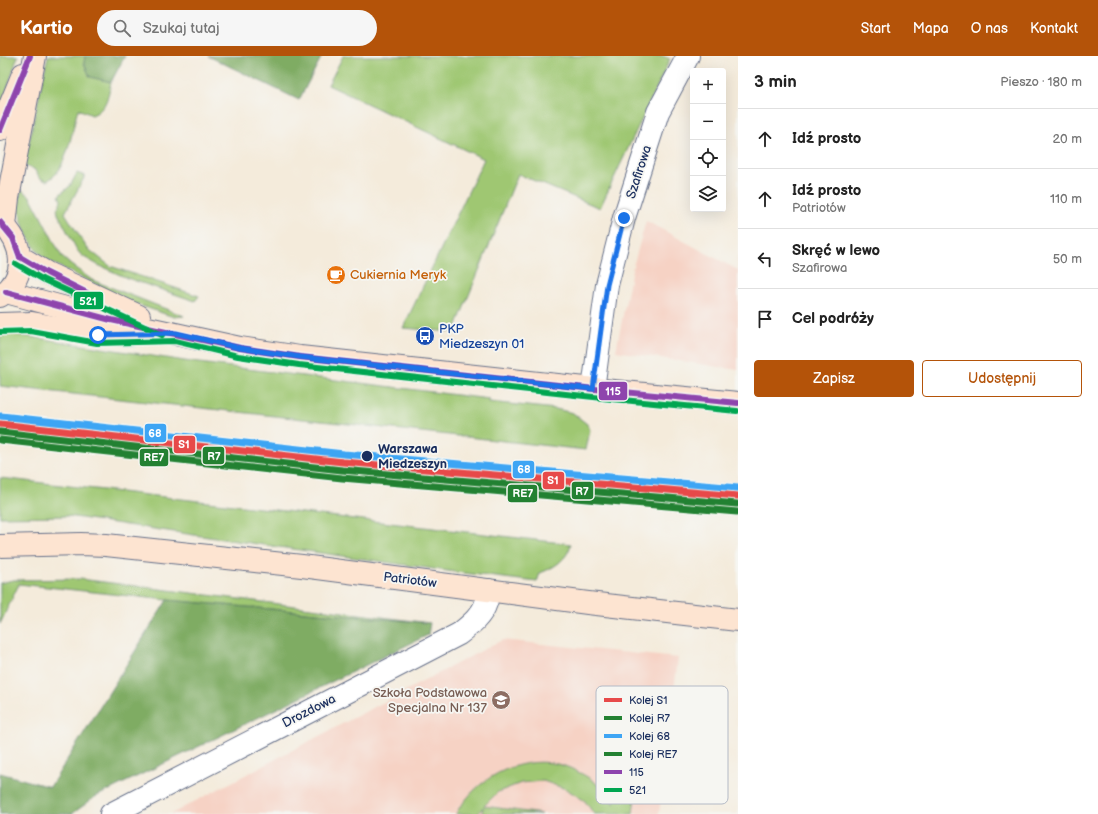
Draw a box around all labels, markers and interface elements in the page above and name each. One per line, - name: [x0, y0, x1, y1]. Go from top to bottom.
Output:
- search box: [97, 10, 377, 46]
- text: Kartio: [20, 17, 73, 40]
- icon: search: [111, 17, 133, 39]
- text: Szukaj tutaj: [143, 19, 220, 38]
- text: Start: [861, 20, 891, 37]
- text: Mapa: [913, 20, 949, 37]
- text: O nas: [971, 20, 1008, 37]
- text: Kontakt: [1030, 20, 1078, 37]
- map controls: [690, 68, 726, 212]
- button: +: [690, 68, 726, 104]
- text: 3 min: [754, 72, 797, 92]
- text: Pieszo · 180 m: [1000, 74, 1082, 90]
- button: −: [690, 104, 726, 140]
- icon: ahead: [754, 128, 776, 150]
- text: Idź prosto: [792, 129, 861, 148]
- text: 20 m: [1052, 131, 1082, 147]
- button: locate: [690, 140, 726, 176]
- street label: Szafirowa: [623, 143, 655, 201]
- button: layers: [690, 176, 726, 212]
- text: Idź prosto: [792, 181, 861, 200]
- icon: ahead: [754, 188, 776, 210]
- text: 110 m: [1050, 191, 1082, 207]
- text: Patriotów: [792, 200, 846, 216]
- route end: [615, 209, 633, 227]
- text: Skręć w lewo: [792, 241, 880, 260]
- icon: left: [754, 248, 776, 270]
- text: 50 m: [1053, 251, 1082, 267]
- text: Szafirowa: [792, 260, 847, 276]
- cafe icon: Cukiernia Meryk: [325, 264, 347, 286]
- place label: Cukiernia Meryk: [350, 267, 447, 283]
- line badge: 521: [73, 291, 104, 310]
- text: 521: [79, 295, 97, 308]
- icon: arrive: [754, 308, 776, 330]
- text: Cel podróży: [792, 309, 874, 328]
- place label: PKP Miedzeszyn 01: [439, 321, 524, 352]
- bus stop icon: PKP Miedzeszyn 01: [414, 325, 436, 347]
- route start: [89, 326, 107, 344]
- button: Zapisz: [754, 360, 914, 397]
- button: Udostępnij: [922, 360, 1082, 397]
- line badge: 115: [598, 381, 628, 401]
- text: 115: [605, 385, 621, 398]
- line badge: 68: [144, 423, 167, 443]
- text: 68: [148, 427, 162, 440]
- line badge: S1: [173, 435, 196, 454]
- text: S1: [178, 438, 190, 451]
- place label: Warszawa Miedzeszyn: [378, 441, 447, 472]
- line badge: R7: [202, 446, 225, 465]
- line badge: RE7: [139, 448, 169, 467]
- marker: Warszawa Miedzeszyn: [360, 449, 374, 463]
- text: R7: [207, 450, 221, 463]
- text: RE7: [144, 451, 164, 464]
- line badge: 68: [512, 460, 535, 479]
- text: 68: [517, 463, 531, 476]
- line badge: S1: [542, 471, 565, 490]
- text: S1: [547, 474, 559, 487]
- line badge: R7: [571, 481, 594, 500]
- line badge: RE7: [507, 484, 538, 503]
- text: R7: [575, 485, 589, 498]
- text: RE7: [513, 487, 533, 500]
- street label: Patriotów: [382, 569, 438, 591]
- place label: Szkoła Podstawowa Specjalna Nr 137: [373, 685, 488, 716]
- legend: [596, 686, 728, 804]
- school or university icon: Szkoła Podstawowa Specjalna Nr 137: [490, 689, 512, 711]
- street label: Drozdowa: [280, 691, 338, 731]
- text: Kolej S1: [629, 694, 667, 707]
- text: Kolej R7: [629, 712, 671, 725]
- text: Kolej 68: [629, 730, 670, 743]
- text: Kolej RE7: [629, 748, 678, 761]
- text: 115: [629, 766, 644, 779]
- text: 521: [629, 784, 646, 797]

